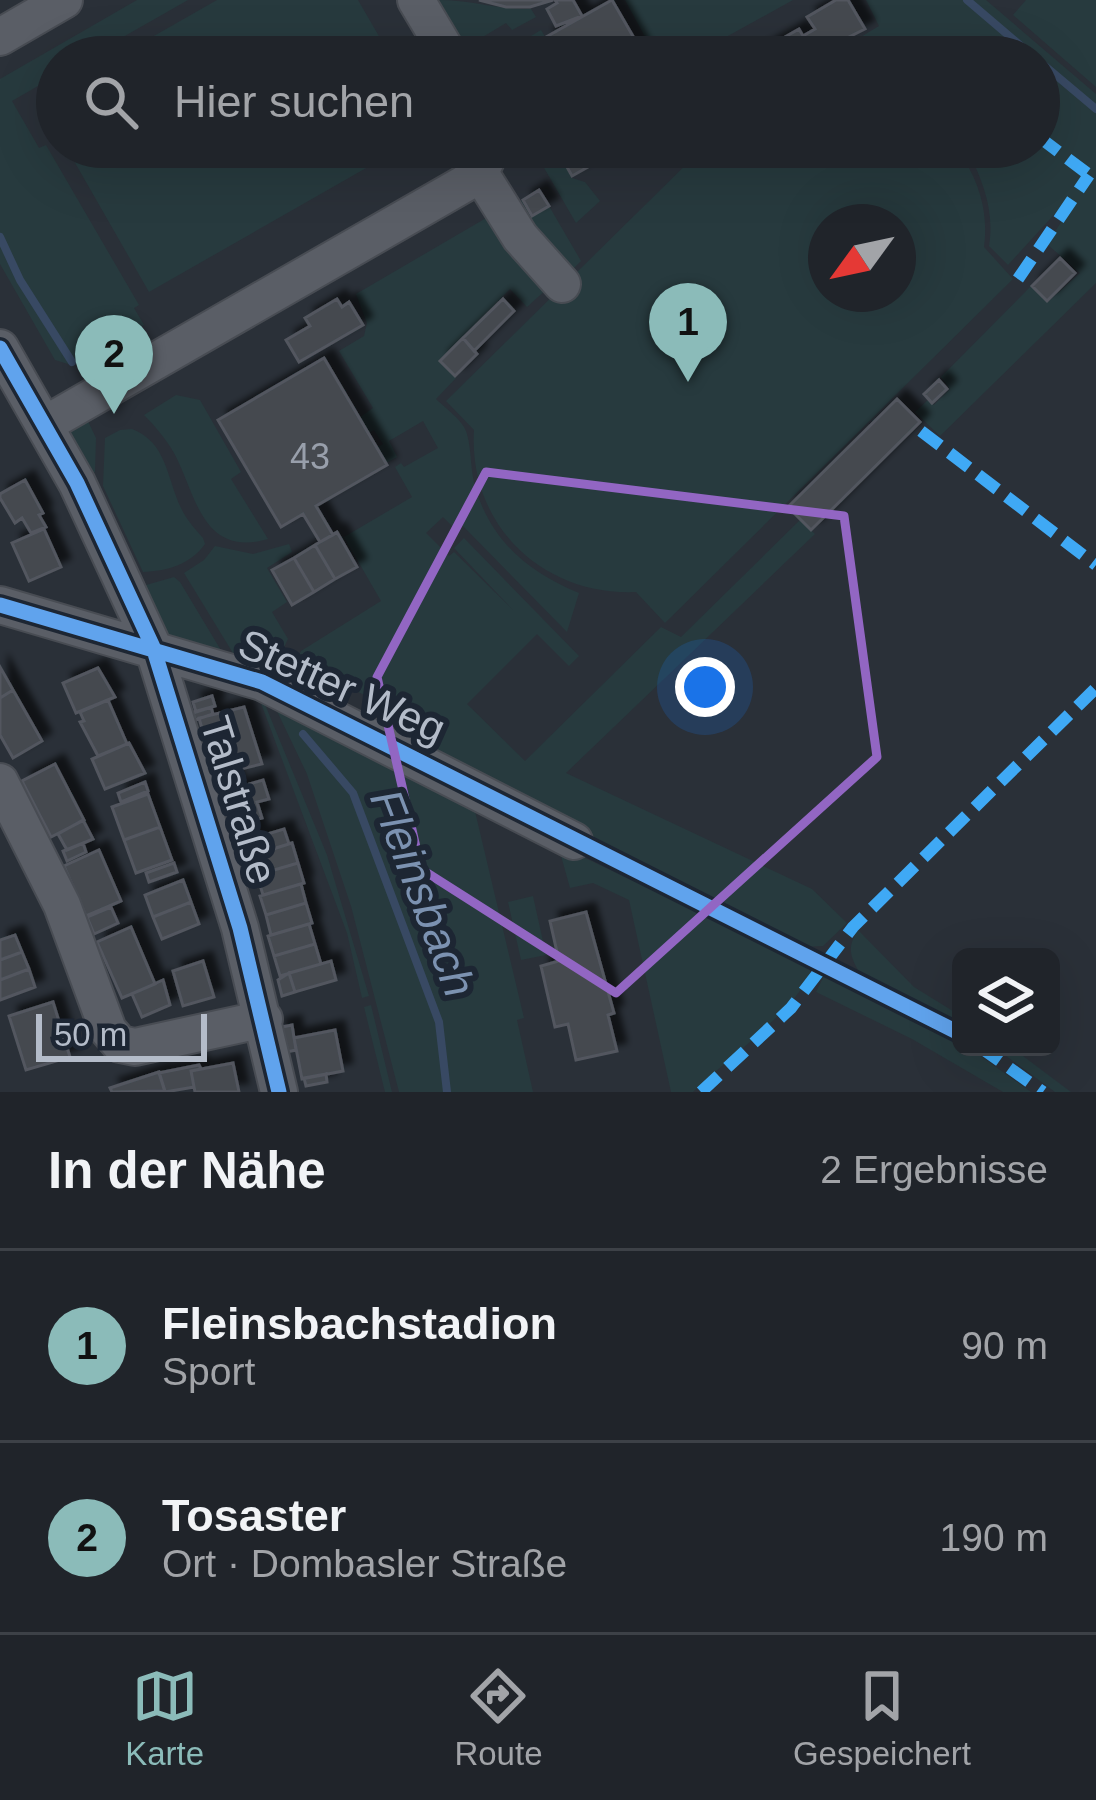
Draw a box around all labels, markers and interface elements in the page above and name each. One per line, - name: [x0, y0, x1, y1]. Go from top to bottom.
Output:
- search box: [36, 36, 1060, 168]
- icon: search: [78, 69, 144, 135]
- text: Hier suchen: [174, 76, 414, 127]
- north arrow: [808, 204, 916, 312]
- pin: 1: [649, 283, 727, 382]
- pin: 2: [75, 315, 153, 414]
- house number: 43: [290, 436, 330, 477]
- street label: Stetter Weg: [231, 620, 453, 752]
- your location: [675, 657, 735, 717]
- street label: Talstraße: [191, 711, 287, 889]
- water label: Fleinsbach: [360, 782, 486, 1004]
- map controls: [952, 948, 1060, 1056]
- button: layers: [952, 948, 1060, 1056]
- scale bar: [36, 1008, 207, 1061]
- text: 50 m: [54, 1016, 127, 1053]
- text: In der Nähe: [48, 1142, 326, 1199]
- text: 2 Ergebnisse: [820, 1148, 1048, 1191]
- text: Fleinsbachstadion: [162, 1298, 557, 1349]
- text: 1: [76, 1324, 98, 1367]
- text: 90 m: [961, 1324, 1048, 1367]
- text: Sport: [162, 1350, 255, 1393]
- text: Tosaster: [162, 1490, 346, 1541]
- text: 2: [76, 1516, 98, 1559]
- text: 190 m: [940, 1516, 1048, 1559]
- text: Ort · Dombasler Straße: [162, 1542, 567, 1585]
- tab: Karte: [125, 1663, 204, 1773]
- tab: Route: [454, 1663, 543, 1773]
- tab: Gespeichert: [793, 1663, 971, 1773]

